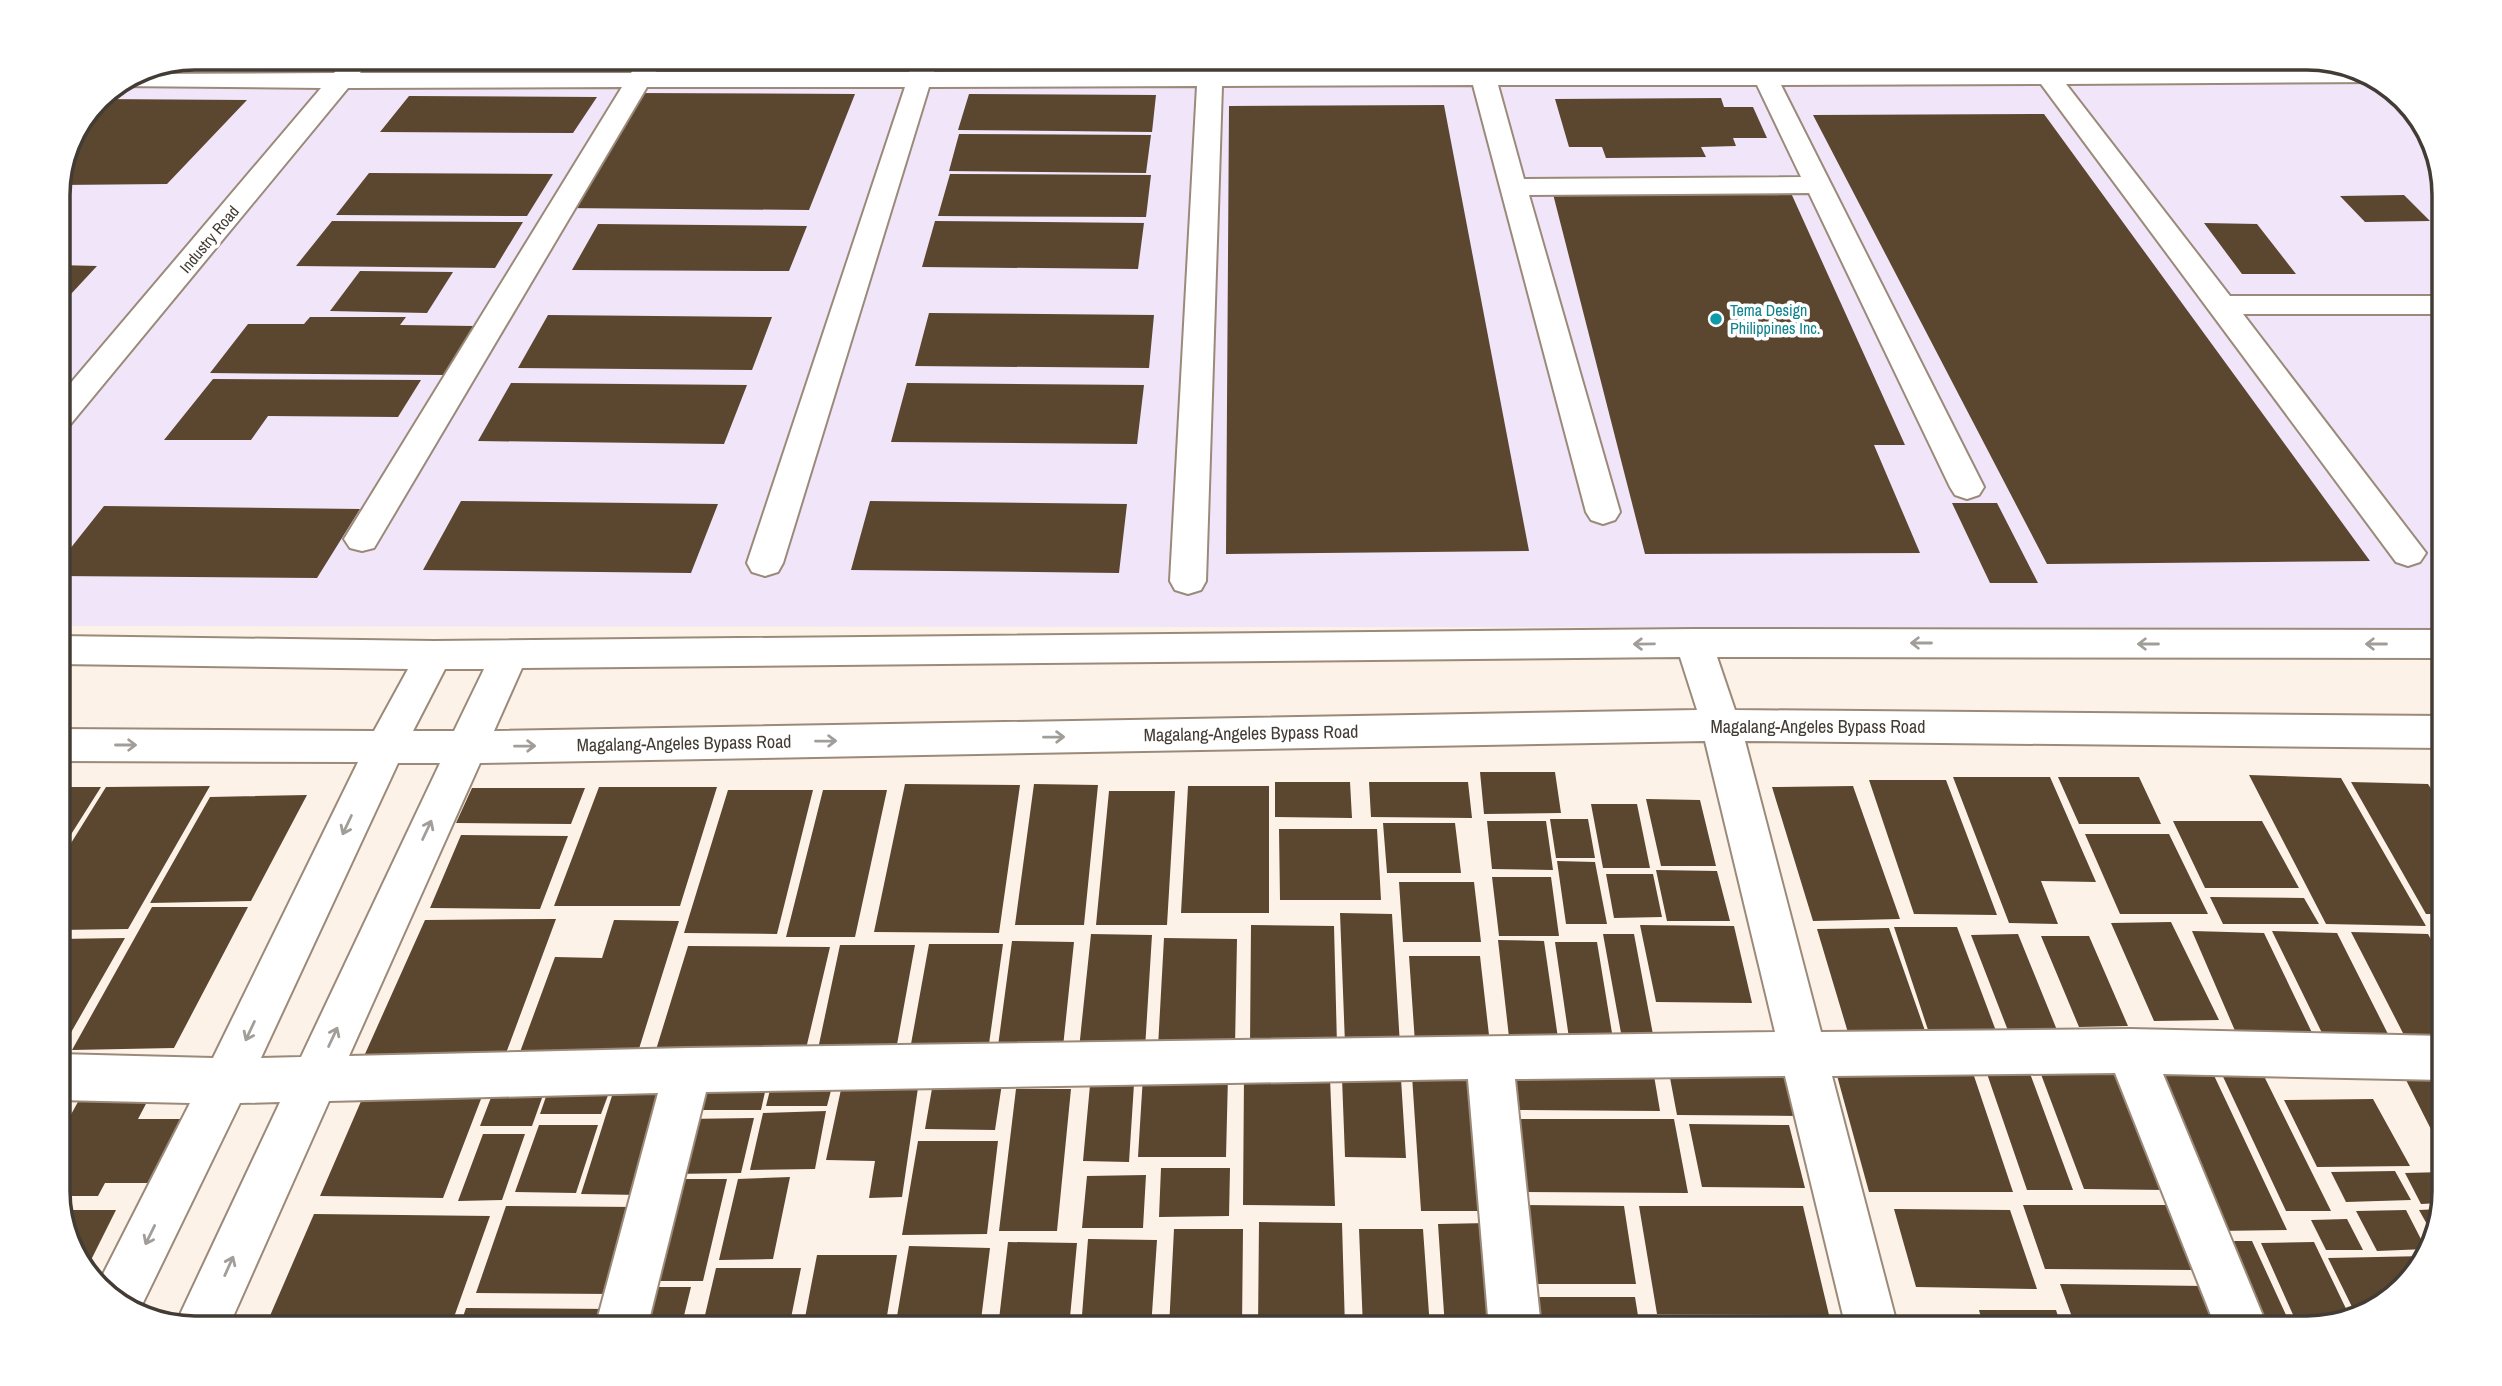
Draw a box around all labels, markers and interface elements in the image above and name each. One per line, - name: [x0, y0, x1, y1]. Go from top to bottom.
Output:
- street label: Industry Road: [174, 201, 244, 277]
- place label: Tema Design Philippines Inc.: [1730, 299, 1820, 339]
- marker: Tema Design Philippines Inc.: [1708, 311, 1724, 327]
- one-way arrow: [1910, 636, 1933, 650]
- one-way arrow: [1633, 637, 1656, 650]
- one-way arrow: [2137, 637, 2160, 651]
- one-way arrow: [2365, 637, 2388, 651]
- street label: Magalang-Angeles Bypass Road: [1711, 714, 1925, 739]
- street label: Magalang-Angeles Bypass Road: [1143, 719, 1359, 747]
- street label: Magalang-Angeles Bypass Road: [576, 729, 792, 757]
- one-way arrow: [1042, 730, 1065, 743]
- one-way arrow: [814, 734, 837, 748]
- one-way arrow: [115, 738, 138, 752]
- one-way arrow: [514, 739, 537, 753]
- one-way arrow: [340, 814, 354, 835]
- one-way arrow: [421, 819, 434, 841]
- one-way arrow: [242, 1020, 255, 1041]
- one-way arrow: [327, 1026, 340, 1048]
- one-way arrow: [142, 1224, 156, 1245]
- one-way arrow: [223, 1256, 236, 1277]

